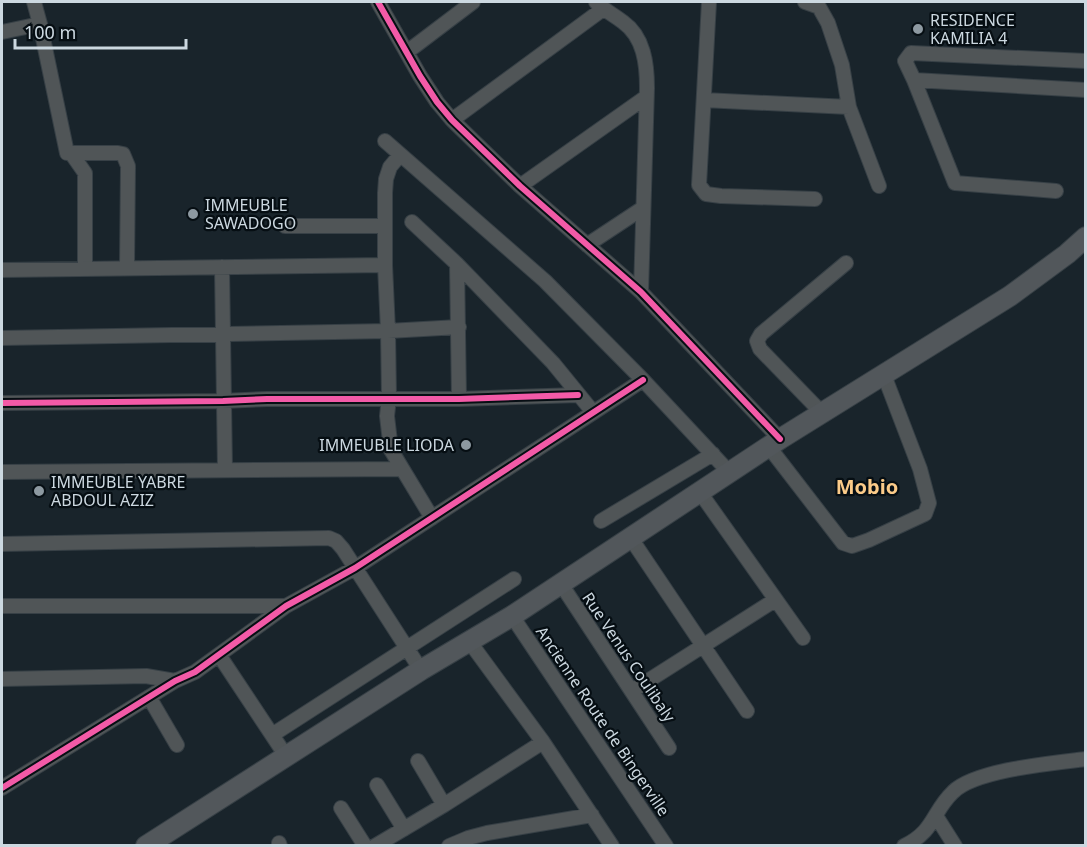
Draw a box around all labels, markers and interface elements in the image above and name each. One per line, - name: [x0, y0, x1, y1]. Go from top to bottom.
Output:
- place label: RESIDENCE KAMILIA 4: [930, 9, 1015, 49]
- scale bar: [15, 12, 186, 50]
- text: 100 m: [24, 20, 76, 44]
- marker: RESIDENCE KAMILIA 4: [911, 22, 925, 36]
- place label: IMMEUBLE SAWADOGO: [205, 194, 296, 234]
- marker: IMMEUBLE SAWADOGO: [186, 207, 200, 221]
- place label: IMMEUBLE LIODA: [319, 434, 455, 456]
- marker: IMMEUBLE LIODA: [459, 438, 473, 452]
- place label: IMMEUBLE YABRE ABDOUL AZIZ: [51, 471, 185, 511]
- district label: Mobio: [836, 473, 898, 500]
- marker: IMMEUBLE YABRE ABDOUL AZIZ: [32, 484, 46, 498]
- street label: Rue Venus Coulibaly: [577, 588, 681, 727]
- street label: Ancienne Route de Bingerville: [531, 622, 675, 820]

